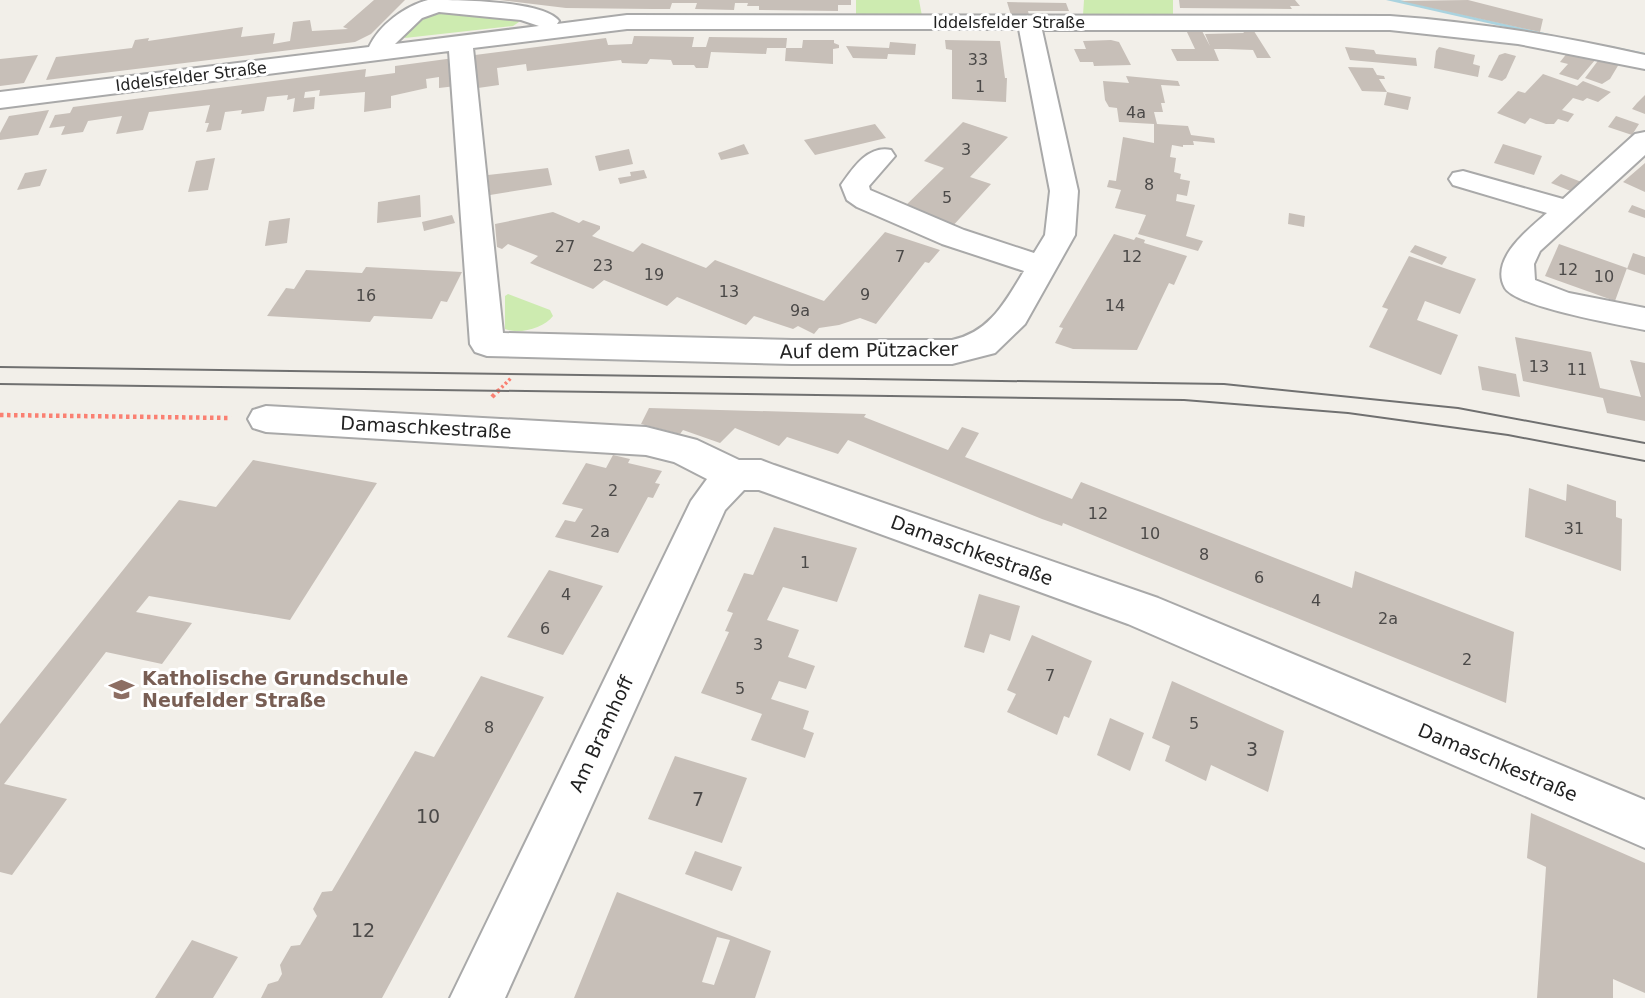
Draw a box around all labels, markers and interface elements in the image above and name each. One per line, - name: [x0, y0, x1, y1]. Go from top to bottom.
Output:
- street label: Iddelsfelder Straße: [933, 13, 1085, 32]
- house number: 33: [968, 50, 988, 69]
- street label: Iddelsfelder Straße: [114, 58, 268, 95]
- house number: 1: [975, 77, 985, 96]
- house number: 4a: [1126, 103, 1146, 122]
- house number: 3: [961, 140, 971, 159]
- house number: 8: [1144, 175, 1154, 194]
- house number: 5: [942, 188, 952, 207]
- house number: 27: [555, 237, 575, 256]
- house number: 7: [895, 247, 905, 266]
- house number: 12: [1122, 247, 1142, 266]
- house number: 23: [593, 256, 613, 275]
- house number: 12: [1558, 260, 1578, 279]
- house number: 19: [644, 265, 664, 284]
- house number: 10: [1594, 267, 1614, 286]
- house number: 13: [719, 282, 739, 301]
- house number: 9: [860, 285, 870, 304]
- house number: 16: [356, 286, 376, 305]
- house number: 14: [1105, 296, 1125, 315]
- house number: 9a: [790, 301, 810, 320]
- street label: Auf dem Pützacker: [780, 337, 959, 363]
- house number: 13: [1529, 357, 1549, 376]
- house number: 11: [1567, 360, 1587, 379]
- street label: Damaschkestraße: [340, 412, 512, 442]
- house number: 2: [608, 481, 618, 500]
- house number: 12: [1088, 504, 1108, 523]
- street label: Damaschkestraße: [888, 510, 1056, 590]
- house number: 31: [1564, 519, 1584, 538]
- house number: 2a: [590, 522, 610, 541]
- house number: 10: [1140, 524, 1160, 543]
- house number: 8: [1199, 545, 1209, 564]
- house number: 1: [800, 553, 810, 572]
- house number: 6: [1254, 568, 1264, 587]
- house number: 4: [561, 585, 571, 604]
- house number: 4: [1311, 591, 1321, 610]
- house number: 2a: [1378, 609, 1398, 628]
- house number: 6: [540, 619, 550, 638]
- house number: 3: [753, 635, 763, 654]
- house number: 2: [1462, 650, 1472, 669]
- house number: 7: [1045, 666, 1055, 685]
- place label: Katholische Grundschule Neufelder Straße: [142, 667, 408, 711]
- street label: Am Bramhoff: [565, 672, 638, 795]
- school or university icon: Katholische Grundschule Neufelder Straße: [108, 675, 136, 703]
- house number: 5: [735, 679, 745, 698]
- house number: 5: [1189, 714, 1199, 733]
- house number: 8: [484, 718, 494, 737]
- street label: Damaschkestraße: [1415, 718, 1581, 806]
- house number: 3: [1246, 738, 1258, 760]
- house number: 7: [692, 788, 704, 810]
- house number: 10: [416, 805, 440, 827]
- house number: 12: [351, 919, 375, 941]

